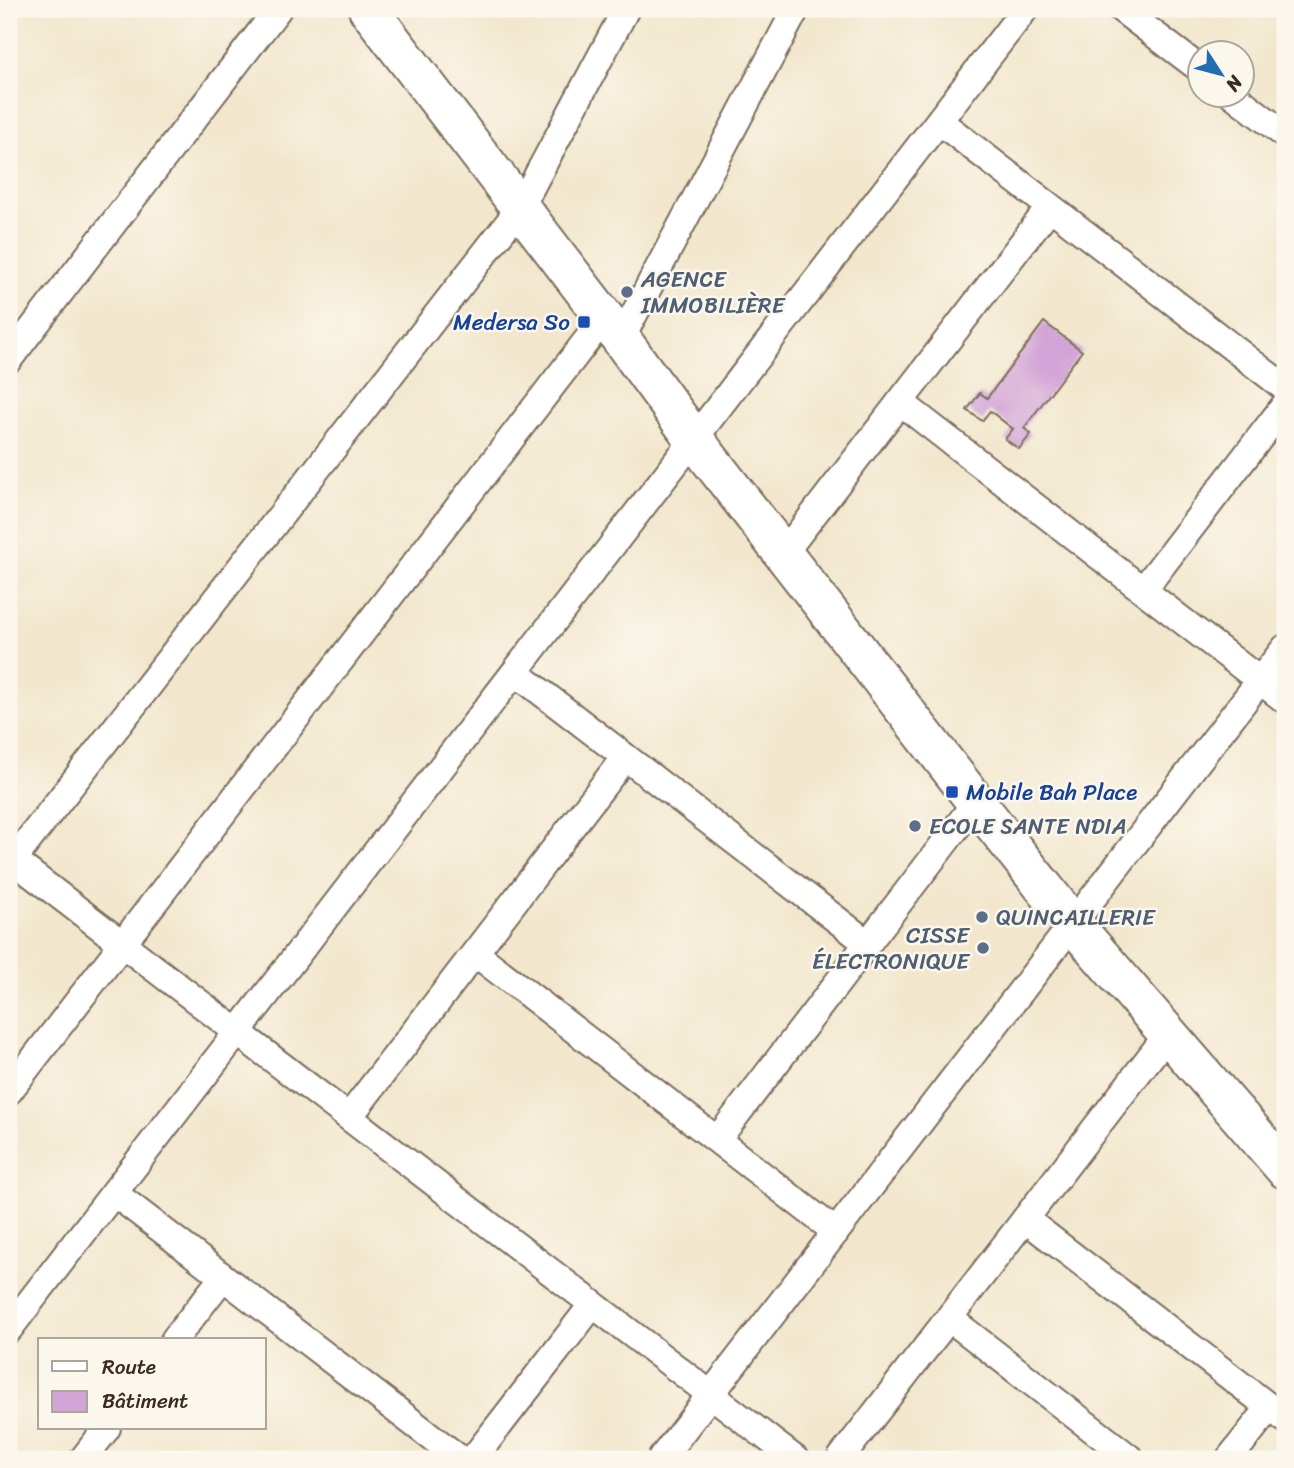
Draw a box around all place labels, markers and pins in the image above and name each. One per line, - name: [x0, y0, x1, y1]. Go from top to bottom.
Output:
- place label: AGENCE IMMOBILIÈRE: [640, 259, 786, 326]
- marker: AGENCE IMMOBILIÈRE: [619, 284, 635, 300]
- place label: Medersa So: [453, 302, 570, 343]
- marker: Medersa So: [576, 314, 592, 330]
- place label: Mobile Bah Place: [966, 772, 1137, 813]
- marker: Mobile Bah Place: [944, 784, 960, 800]
- place label: ECOLE SANTE NDIA: [929, 806, 1127, 847]
- marker: ECOLE SANTE NDIA: [907, 818, 923, 834]
- place label: QUINCAILLERIE: [996, 897, 1156, 938]
- marker: QUINCAILLERIE: [974, 909, 990, 925]
- place label: CISSE ÉLECTRONIQUE: [812, 915, 970, 982]
- marker: CISSE ÉLECTRONIQUE: [975, 940, 991, 956]

